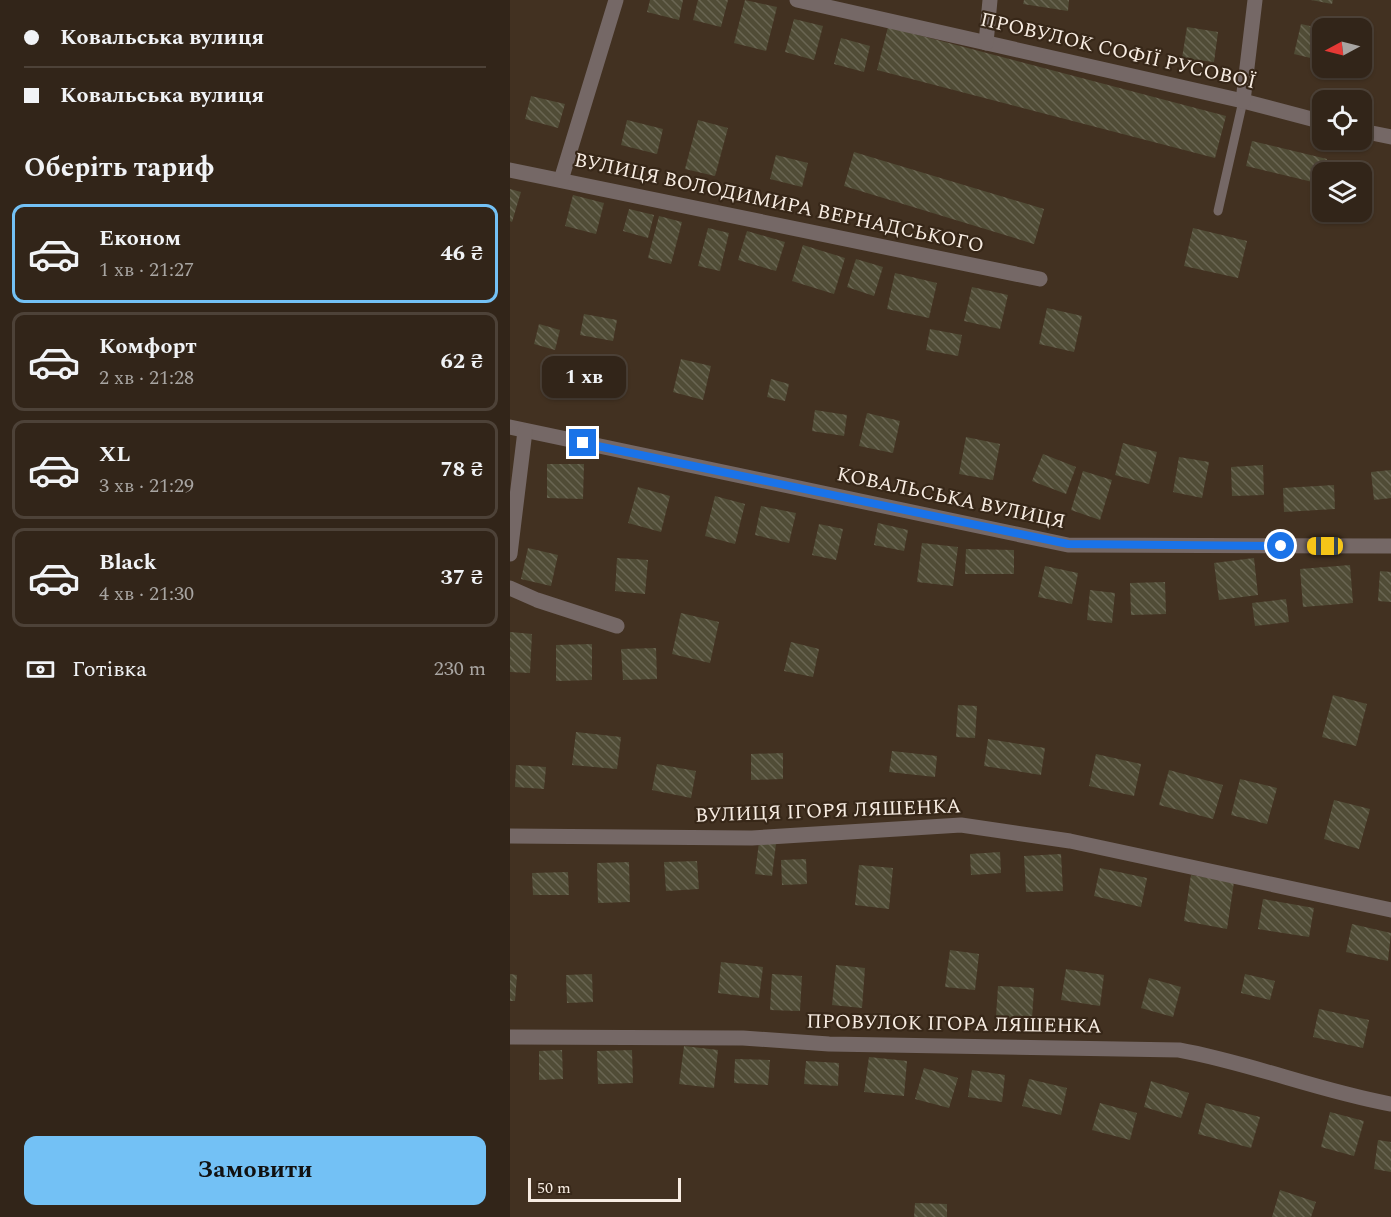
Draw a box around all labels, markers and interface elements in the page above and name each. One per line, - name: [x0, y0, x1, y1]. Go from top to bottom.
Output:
- street label: ПРОВУЛОК СОФІЇ РУСОВОЇ: [977, 5, 1259, 97]
- north arrow: [1312, 18, 1372, 78]
- map controls: [1312, 18, 1372, 222]
- text: Ковальська вулиця: [60, 21, 264, 54]
- text: Ковальська вулиця: [60, 79, 264, 112]
- button: locate: [1312, 90, 1372, 150]
- street label: ВУЛИЦЯ ВОЛОДИМИРА ВЕРНАДСЬКОГО: [571, 145, 987, 261]
- text: Оберіть тариф: [24, 147, 214, 189]
- button: layers: [1312, 162, 1372, 222]
- text: Економ: [99, 222, 181, 255]
- icon: car: [27, 227, 81, 281]
- text: 46 ₴: [440, 237, 483, 270]
- text: 1 хв · 21:27: [99, 255, 194, 285]
- text: Комфорт: [99, 330, 197, 363]
- icon: car: [27, 335, 81, 389]
- text: 62 ₴: [440, 345, 483, 378]
- callout: 1 хв: [541, 356, 625, 398]
- text: 1 хв: [565, 362, 603, 392]
- text: 2 хв · 21:28: [99, 363, 194, 393]
- route end: [569, 429, 596, 456]
- text: XL: [99, 438, 130, 471]
- icon: car: [27, 443, 81, 497]
- text: 78 ₴: [440, 453, 483, 486]
- street label: КОВАЛЬСЬКА ВУЛИЦЯ: [834, 459, 1068, 537]
- text: 3 хв · 21:29: [99, 471, 194, 501]
- route start: [1267, 532, 1294, 559]
- car: [1307, 537, 1343, 555]
- text: Black: [99, 546, 157, 579]
- icon: car: [27, 551, 81, 605]
- text: 37 ₴: [440, 561, 483, 594]
- text: 4 хв · 21:30: [99, 579, 194, 609]
- icon: cash: [24, 653, 57, 686]
- text: Готівка: [72, 653, 147, 686]
- text: 230 m: [434, 654, 486, 684]
- street label: ВУЛИЦЯ ІГОРЯ ЛЯШЕНКА: [694, 791, 962, 831]
- street label: ПРОВУЛОК ІГОРА ЛЯШЕНКА: [806, 1006, 1102, 1042]
- button: Замовити: [24, 1136, 486, 1205]
- scale bar: [528, 1175, 681, 1202]
- text: 50 m: [537, 1176, 571, 1200]

